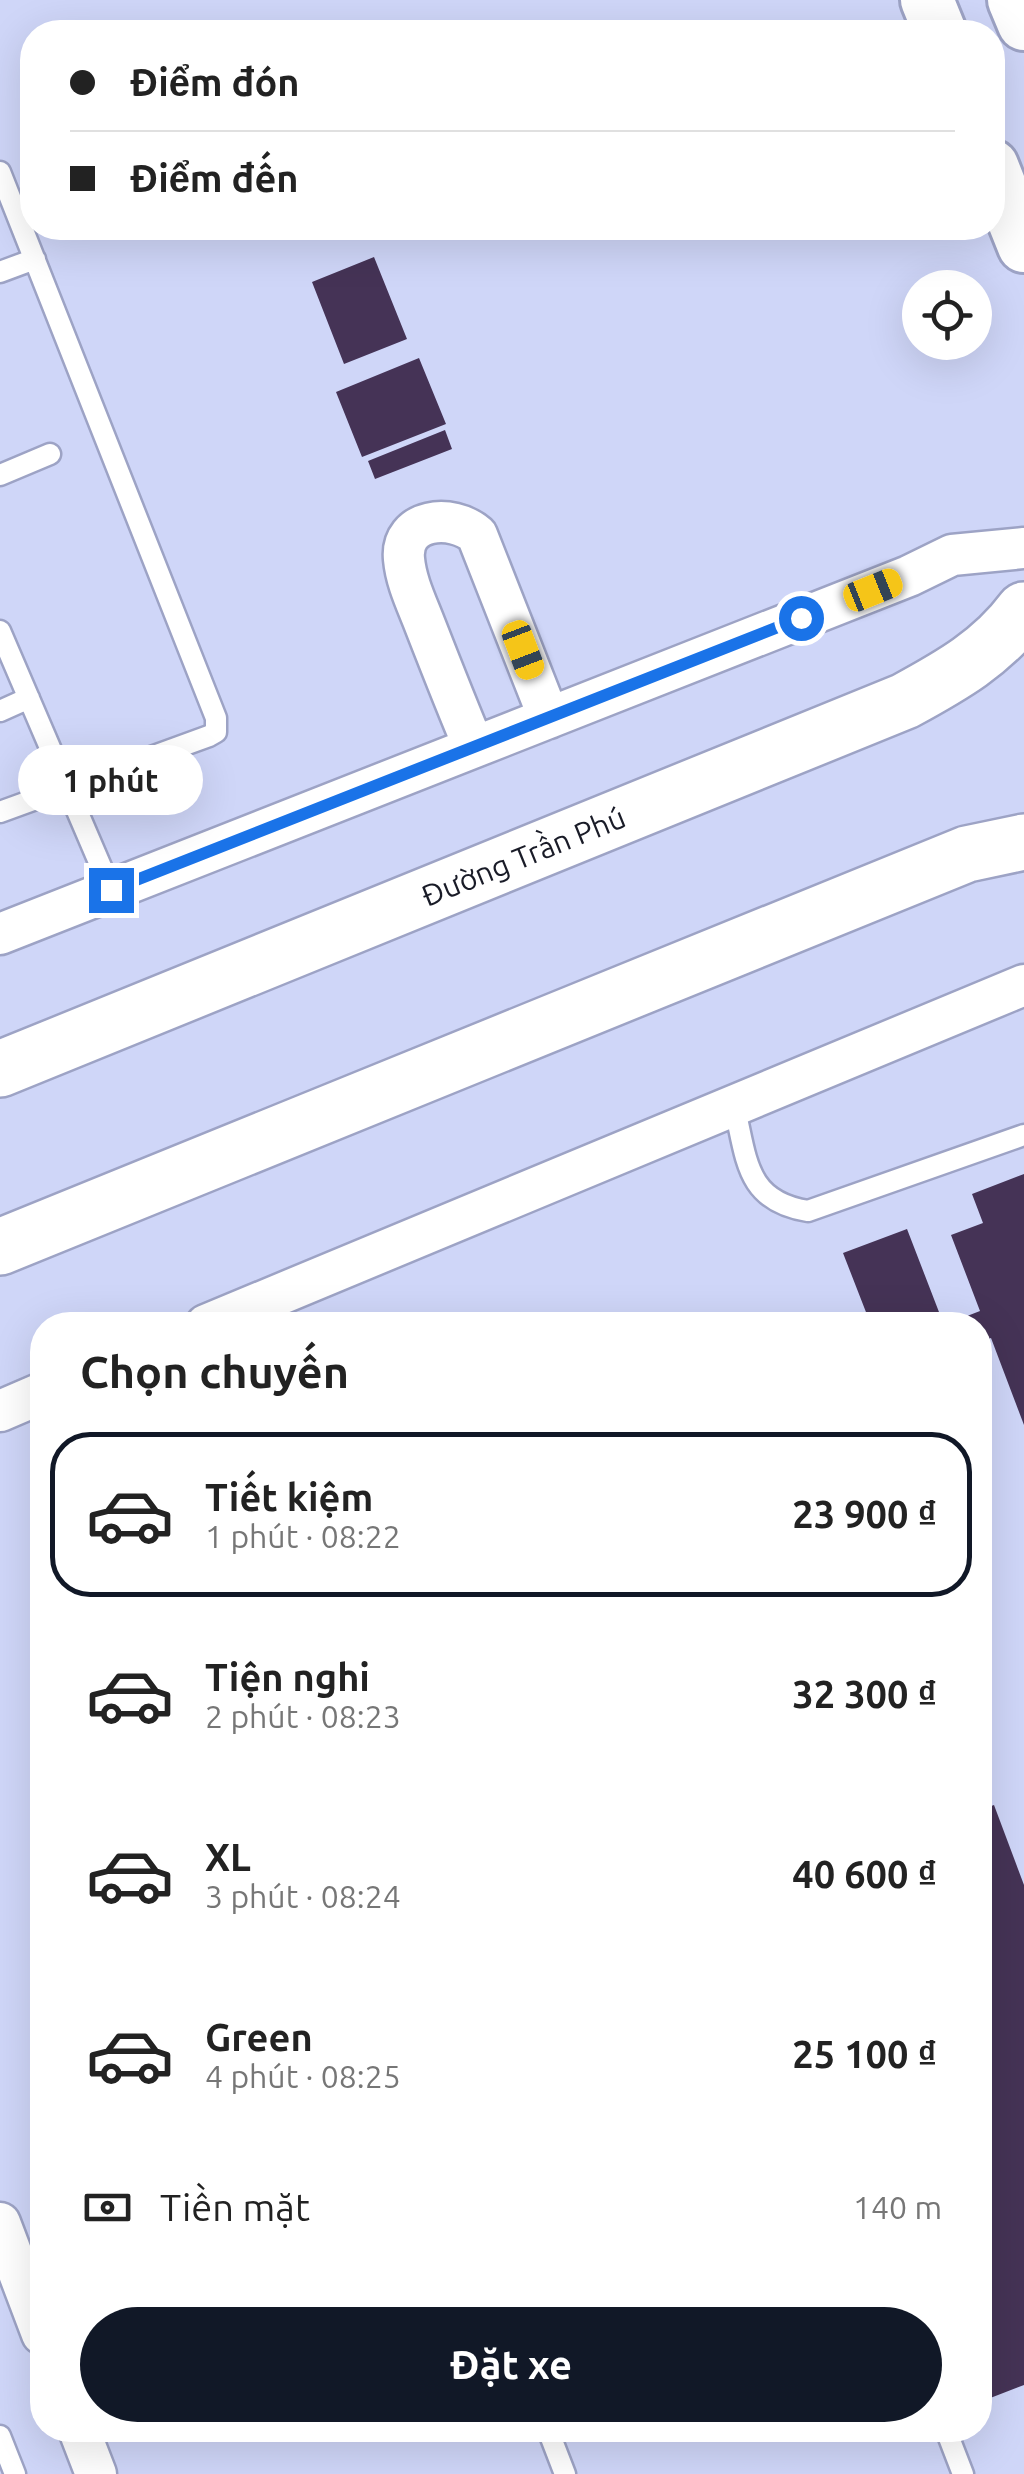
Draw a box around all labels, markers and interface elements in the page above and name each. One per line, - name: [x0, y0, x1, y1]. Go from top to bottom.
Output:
- text: Điểm đón: [130, 61, 300, 103]
- text: Điểm đến: [130, 157, 299, 199]
- map controls: [902, 270, 992, 360]
- button: locate: [902, 270, 992, 360]
- car: [840, 565, 906, 615]
- route start: [779, 596, 824, 641]
- car: [498, 617, 548, 683]
- callout: 1 phút: [18, 745, 204, 815]
- text: 1 phút: [62, 762, 159, 798]
- street label: Đường Trần Phú: [417, 800, 630, 913]
- route end: [89, 868, 134, 913]
- text: Chọn chuyến: [80, 1346, 349, 1397]
- icon: car: [85, 1470, 175, 1560]
- text: Tiết kiệm: [205, 1476, 373, 1518]
- text: 23 900 ₫: [792, 1493, 937, 1535]
- text: 1 phút · 08:22: [205, 1518, 401, 1554]
- icon: car: [85, 1650, 175, 1740]
- text: Tiện nghi: [205, 1656, 370, 1698]
- text: 32 300 ₫: [792, 1673, 937, 1715]
- text: 2 phút · 08:23: [205, 1698, 401, 1734]
- icon: car: [85, 1830, 175, 1920]
- text: XL: [205, 1836, 251, 1878]
- text: 40 600 ₫: [792, 1853, 937, 1895]
- text: 3 phút · 08:24: [205, 1878, 401, 1914]
- icon: car: [85, 2010, 175, 2100]
- text: Green: [205, 2016, 313, 2058]
- text: 25 100 ₫: [792, 2033, 937, 2075]
- text: 4 phút · 08:25: [205, 2058, 401, 2094]
- icon: cash: [80, 2180, 135, 2235]
- text: Tiền mặt: [160, 2186, 310, 2228]
- text: 140 m: [853, 2189, 942, 2225]
- button: Đặt xe: [80, 2307, 942, 2422]

